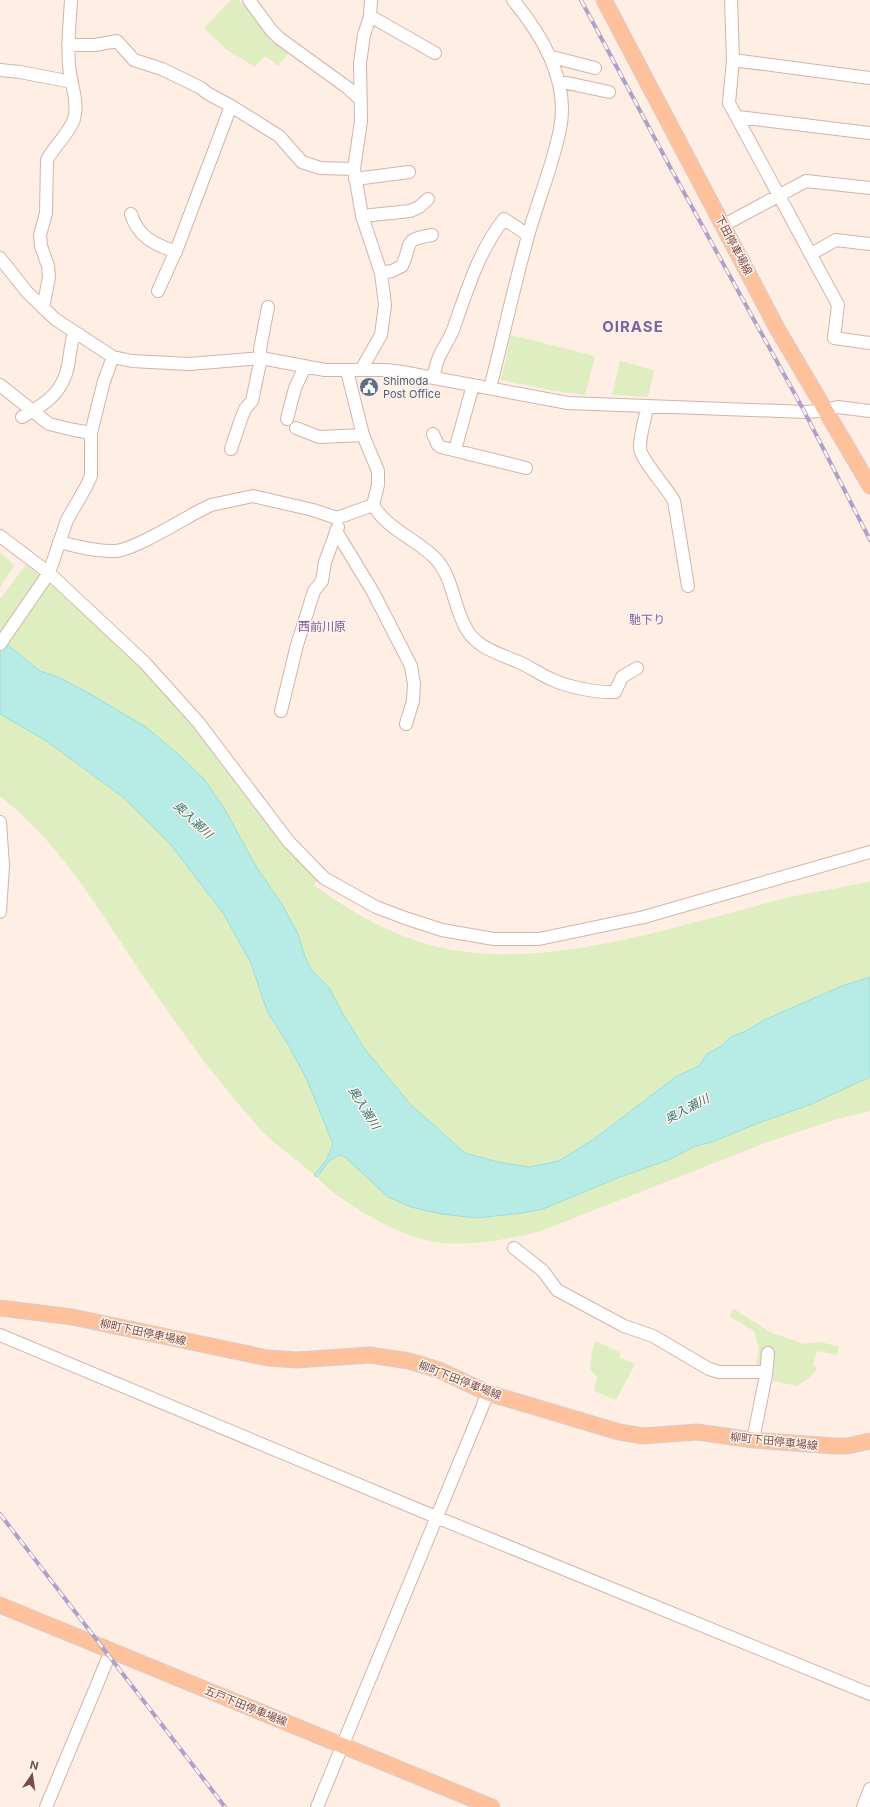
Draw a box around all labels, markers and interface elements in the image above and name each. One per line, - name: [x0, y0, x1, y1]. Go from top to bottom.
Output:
- street label: 下田停車場線: [712, 213, 756, 277]
- district label: OIRASE: [602, 317, 664, 336]
- place label: Shimoda Post Office: [383, 374, 441, 401]
- public building icon: Shimoda Post Office: [358, 376, 380, 398]
- district label: 馳下り: [629, 612, 665, 627]
- district label: 西前川原: [298, 619, 346, 634]
- water label: 奥入瀬川: [171, 798, 217, 843]
- water label: 奥入瀬川: [345, 1083, 385, 1134]
- water label: 奥入瀬川: [662, 1090, 713, 1126]
- street label: 柳町下田停車場線: [99, 1316, 187, 1348]
- street label: 柳町下田停車場線: [416, 1358, 504, 1402]
- street label: 柳町下田停車場線: [730, 1429, 818, 1453]
- street label: 五戸下田停車場線: [203, 1683, 289, 1729]
- north arrow: [12, 1755, 52, 1795]
- text: N: [29, 1757, 40, 1773]

